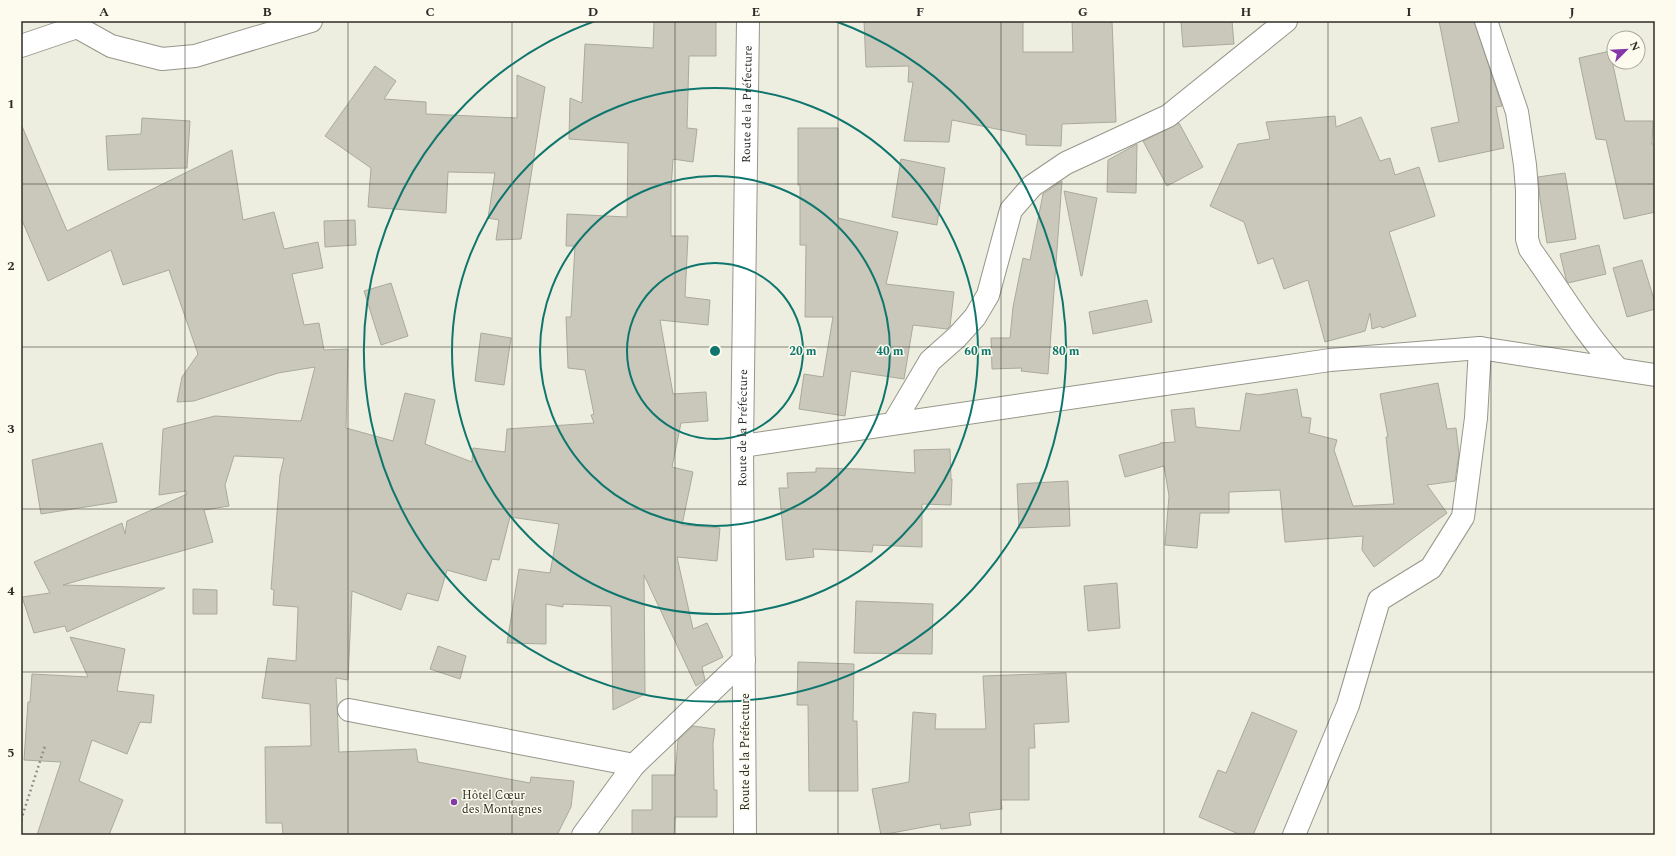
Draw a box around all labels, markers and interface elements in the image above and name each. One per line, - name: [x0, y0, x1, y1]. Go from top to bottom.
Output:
- text: A: [99, 2, 109, 22]
- text: B: [262, 2, 272, 22]
- text: C: [425, 2, 435, 22]
- text: D: [588, 2, 598, 22]
- text: E: [752, 2, 761, 22]
- text: F: [916, 2, 924, 22]
- text: G: [1078, 2, 1088, 22]
- text: H: [1241, 2, 1252, 22]
- text: I: [1406, 2, 1412, 22]
- text: J: [1569, 2, 1575, 22]
- north arrow: [1606, 30, 1646, 70]
- text: N: [1625, 39, 1644, 54]
- street label: Route de la Préfecture: [736, 45, 757, 163]
- text: 1: [7, 94, 15, 114]
- text: 2: [7, 256, 15, 276]
- text: 20 m: [789, 342, 817, 361]
- text: 40 m: [876, 342, 904, 361]
- text: 60 m: [964, 342, 992, 361]
- text: 80 m: [1052, 342, 1080, 361]
- centre of rings: [708, 344, 722, 358]
- street label: Route de la Préfecture: [732, 369, 753, 487]
- text: 3: [7, 419, 15, 439]
- text: 4: [7, 581, 15, 601]
- street label: Route de la Préfecture: [736, 693, 755, 811]
- text: 5: [7, 743, 15, 763]
- place label: Hôtel Cœur des Montagnes: [462, 786, 542, 819]
- marker: Hôtel Cœur des Montagnes: [449, 797, 459, 807]

